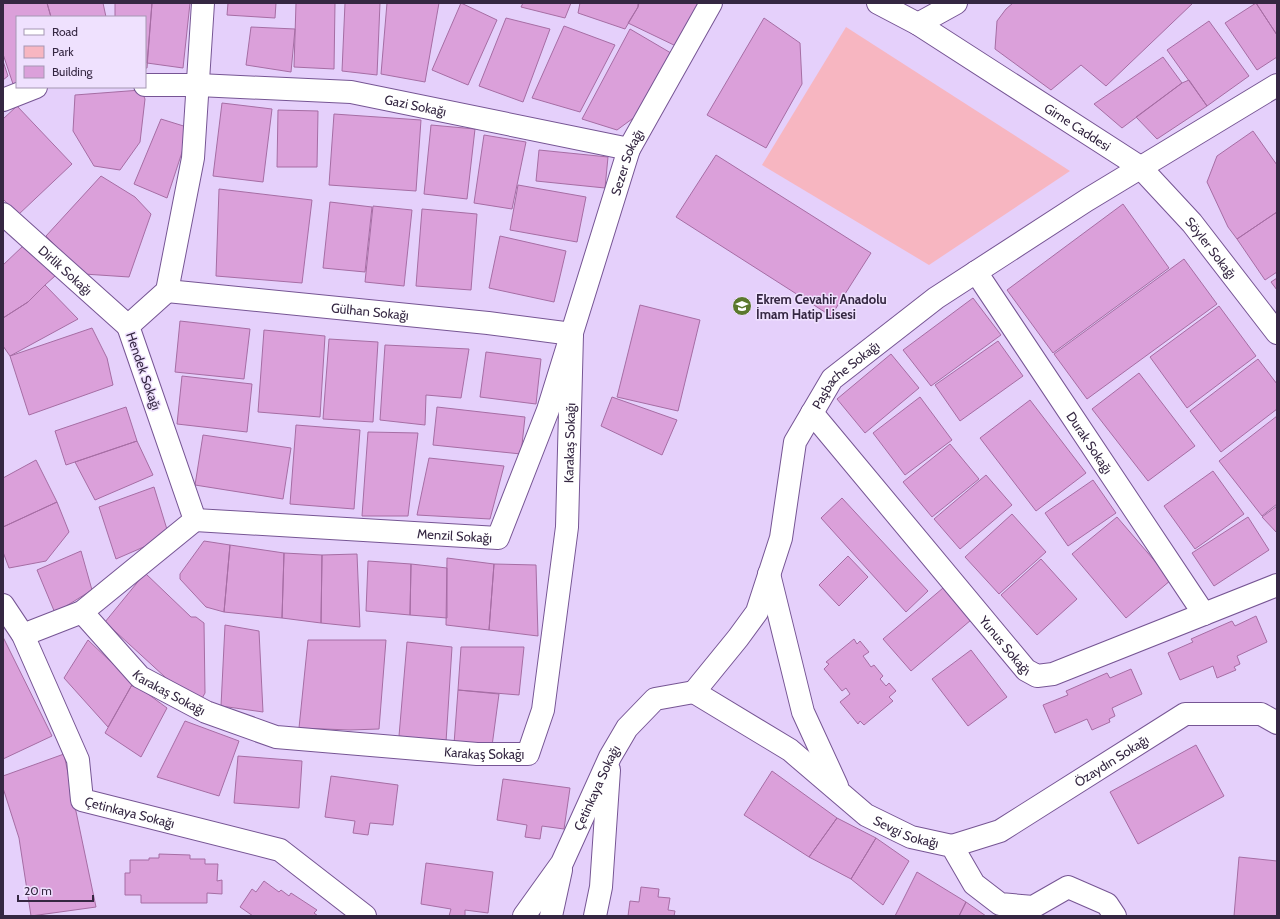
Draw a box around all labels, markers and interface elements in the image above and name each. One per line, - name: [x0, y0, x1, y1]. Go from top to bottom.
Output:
- legend: [16, 16, 146, 88]
- text: Road: [52, 24, 78, 39]
- text: Park: [52, 44, 74, 59]
- text: Building: [52, 64, 94, 79]
- street label: Gazi Sokağı: [383, 91, 448, 119]
- street label: Girne Caddesi: [1041, 100, 1114, 154]
- street label: Sezer Sokağı: [607, 126, 647, 197]
- street label: Söyler Sokağı: [1182, 213, 1240, 282]
- street label: Dirlik Sokağı: [35, 242, 96, 298]
- place label: Ekrem Cevahir Anadolu İmam Hatip Lisesi: [756, 291, 887, 322]
- school or university icon: Ekrem Cevahir Anadolu İmam Hatip Lisesi: [731, 295, 753, 317]
- street label: Gülhan Sokağı: [330, 299, 410, 323]
- street label: Hendek Sokağı: [123, 330, 165, 412]
- street label: Paşbache Sokağı: [808, 337, 882, 412]
- street label: Karakaş Sokağı: [560, 403, 578, 483]
- street label: Durak Sokağı: [1063, 408, 1116, 477]
- street label: Menzil Sokağı: [417, 525, 493, 546]
- street label: Yunus Sokağı: [975, 612, 1033, 679]
- street label: Karakaş Sokağı: [129, 666, 208, 718]
- street label: Özaydın Sokağı: [1071, 731, 1151, 790]
- street label: Çetinkaya Sokağı: [570, 742, 623, 833]
- street label: Karakaş Sokağı: [443, 743, 524, 762]
- street label: Çetinkaya Sokağı: [83, 793, 176, 831]
- street label: Sevgi Sokağı: [871, 812, 940, 851]
- scale bar: [18, 877, 93, 903]
- text: 20 m: [24, 883, 52, 898]

